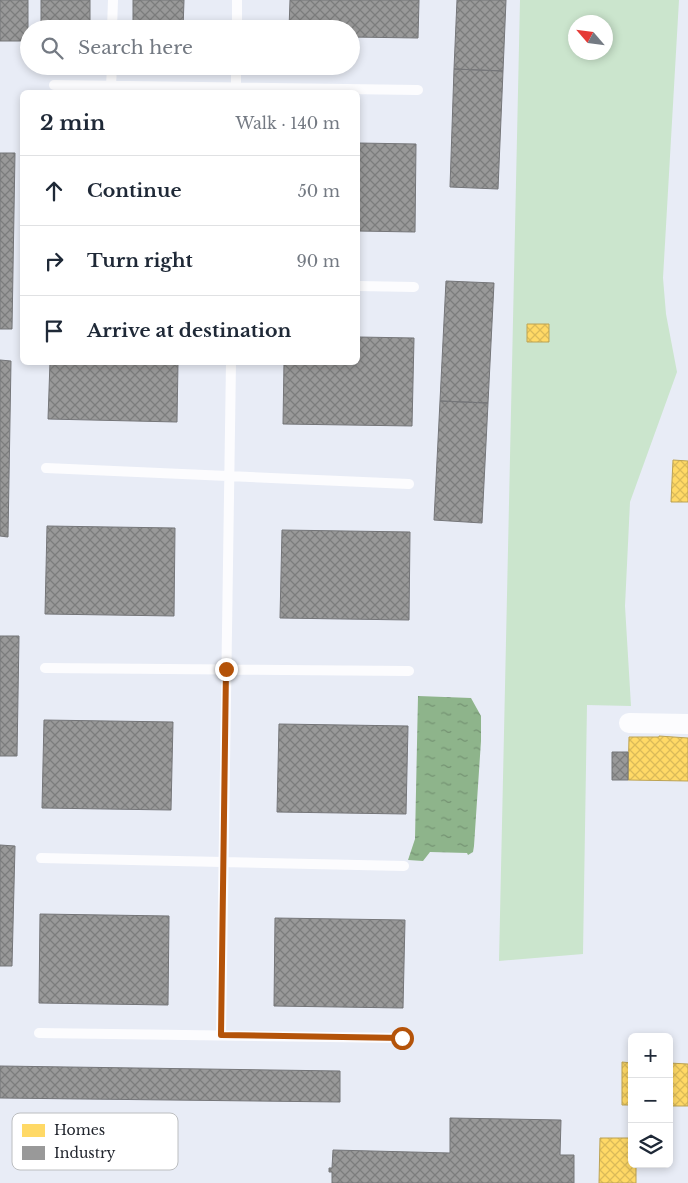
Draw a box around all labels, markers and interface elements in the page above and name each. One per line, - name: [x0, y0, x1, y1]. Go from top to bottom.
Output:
- north arrow: [568, 15, 613, 60]
- search box: [20, 20, 360, 75]
- icon: search: [38, 34, 66, 62]
- text: Search here: [78, 36, 193, 59]
- text: 2 min: [40, 110, 105, 136]
- text: Walk · 140 m: [235, 113, 340, 133]
- icon: ahead: [40, 177, 68, 205]
- text: Continue: [87, 179, 182, 202]
- text: 50 m: [298, 181, 340, 201]
- icon: right: [40, 247, 68, 275]
- text: Turn right: [87, 249, 193, 272]
- text: 90 m: [297, 251, 340, 271]
- icon: arrive: [40, 317, 68, 345]
- text: Arrive at destination: [87, 319, 291, 342]
- route end: [215, 658, 238, 681]
- route start: [391, 1027, 414, 1050]
- map controls: [628, 1033, 673, 1168]
- button: +: [628, 1033, 673, 1078]
- button: −: [628, 1078, 673, 1123]
- legend: [12, 1113, 178, 1170]
- text: Homes: [54, 1121, 105, 1139]
- button: layers: [628, 1123, 673, 1168]
- text: Industry: [54, 1144, 116, 1162]

